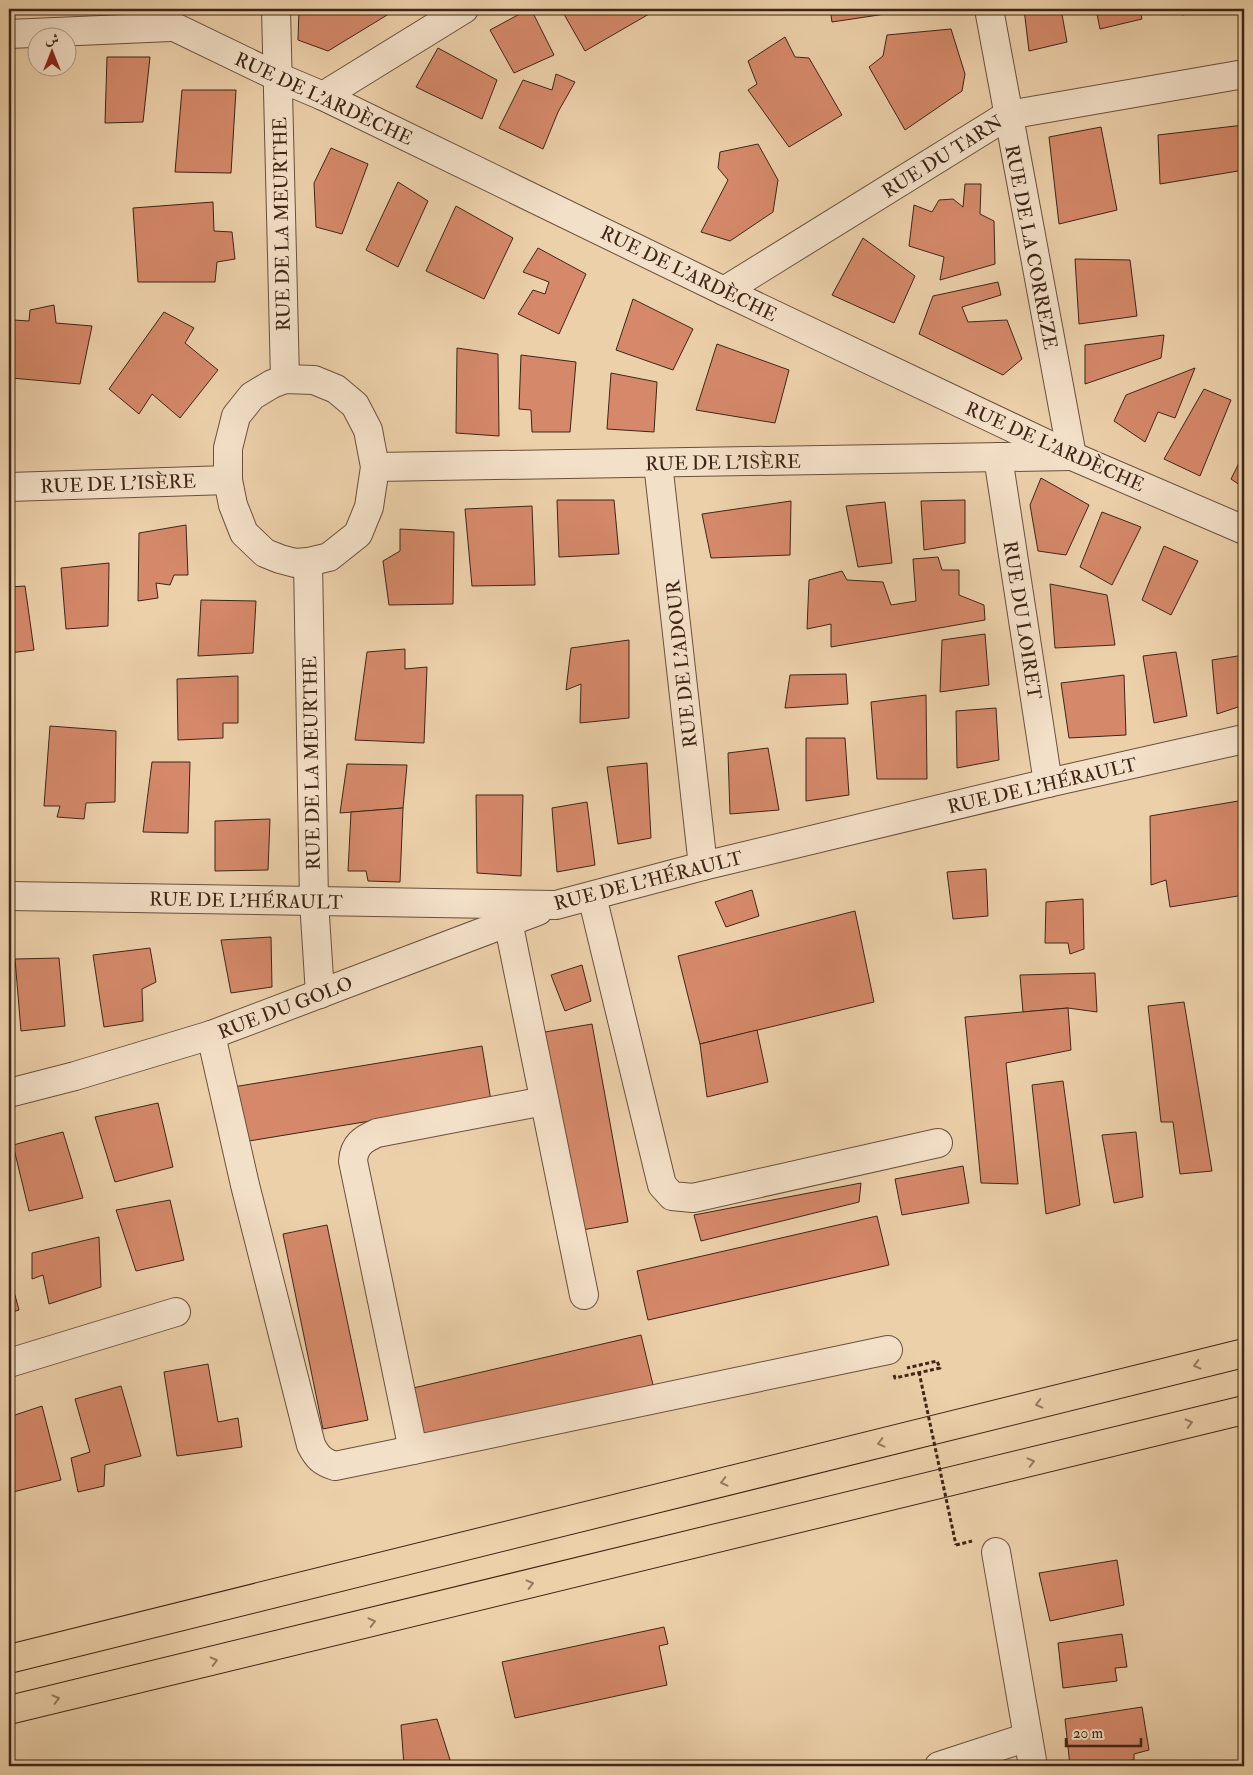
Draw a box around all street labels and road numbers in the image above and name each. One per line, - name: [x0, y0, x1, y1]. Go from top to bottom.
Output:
- street label: RUE DE L'ARDÈCHE: [231, 45, 418, 151]
- street label: RUE DU TARN: [878, 110, 1007, 204]
- street label: RUE DE LA MEURTHE: [268, 116, 296, 331]
- street label: RUE DE LA CORREZE: [999, 143, 1063, 352]
- street label: RUE DE L'ARDÈCHE: [596, 219, 782, 327]
- street label: RUE DE L'ARDÈCHE: [961, 395, 1149, 497]
- street label: RUE DE L'ISÈRE: [645, 448, 801, 476]
- street label: RUE DE L'ISÈRE: [40, 467, 197, 499]
- street label: RUE DU LOIRET: [998, 539, 1046, 701]
- street label: RUE DE L'ADOUR: [661, 579, 703, 749]
- street label: RUE DE LA MEURTHE: [298, 655, 326, 870]
- street label: RUE DE L'HÉRAULT: [945, 751, 1139, 819]
- street label: RUE DE L'HÉRAULT: [551, 844, 745, 916]
- street label: RUE DE L'HÉRAULT: [149, 885, 343, 915]
- street label: RUE DU GOLO: [215, 971, 356, 1045]

